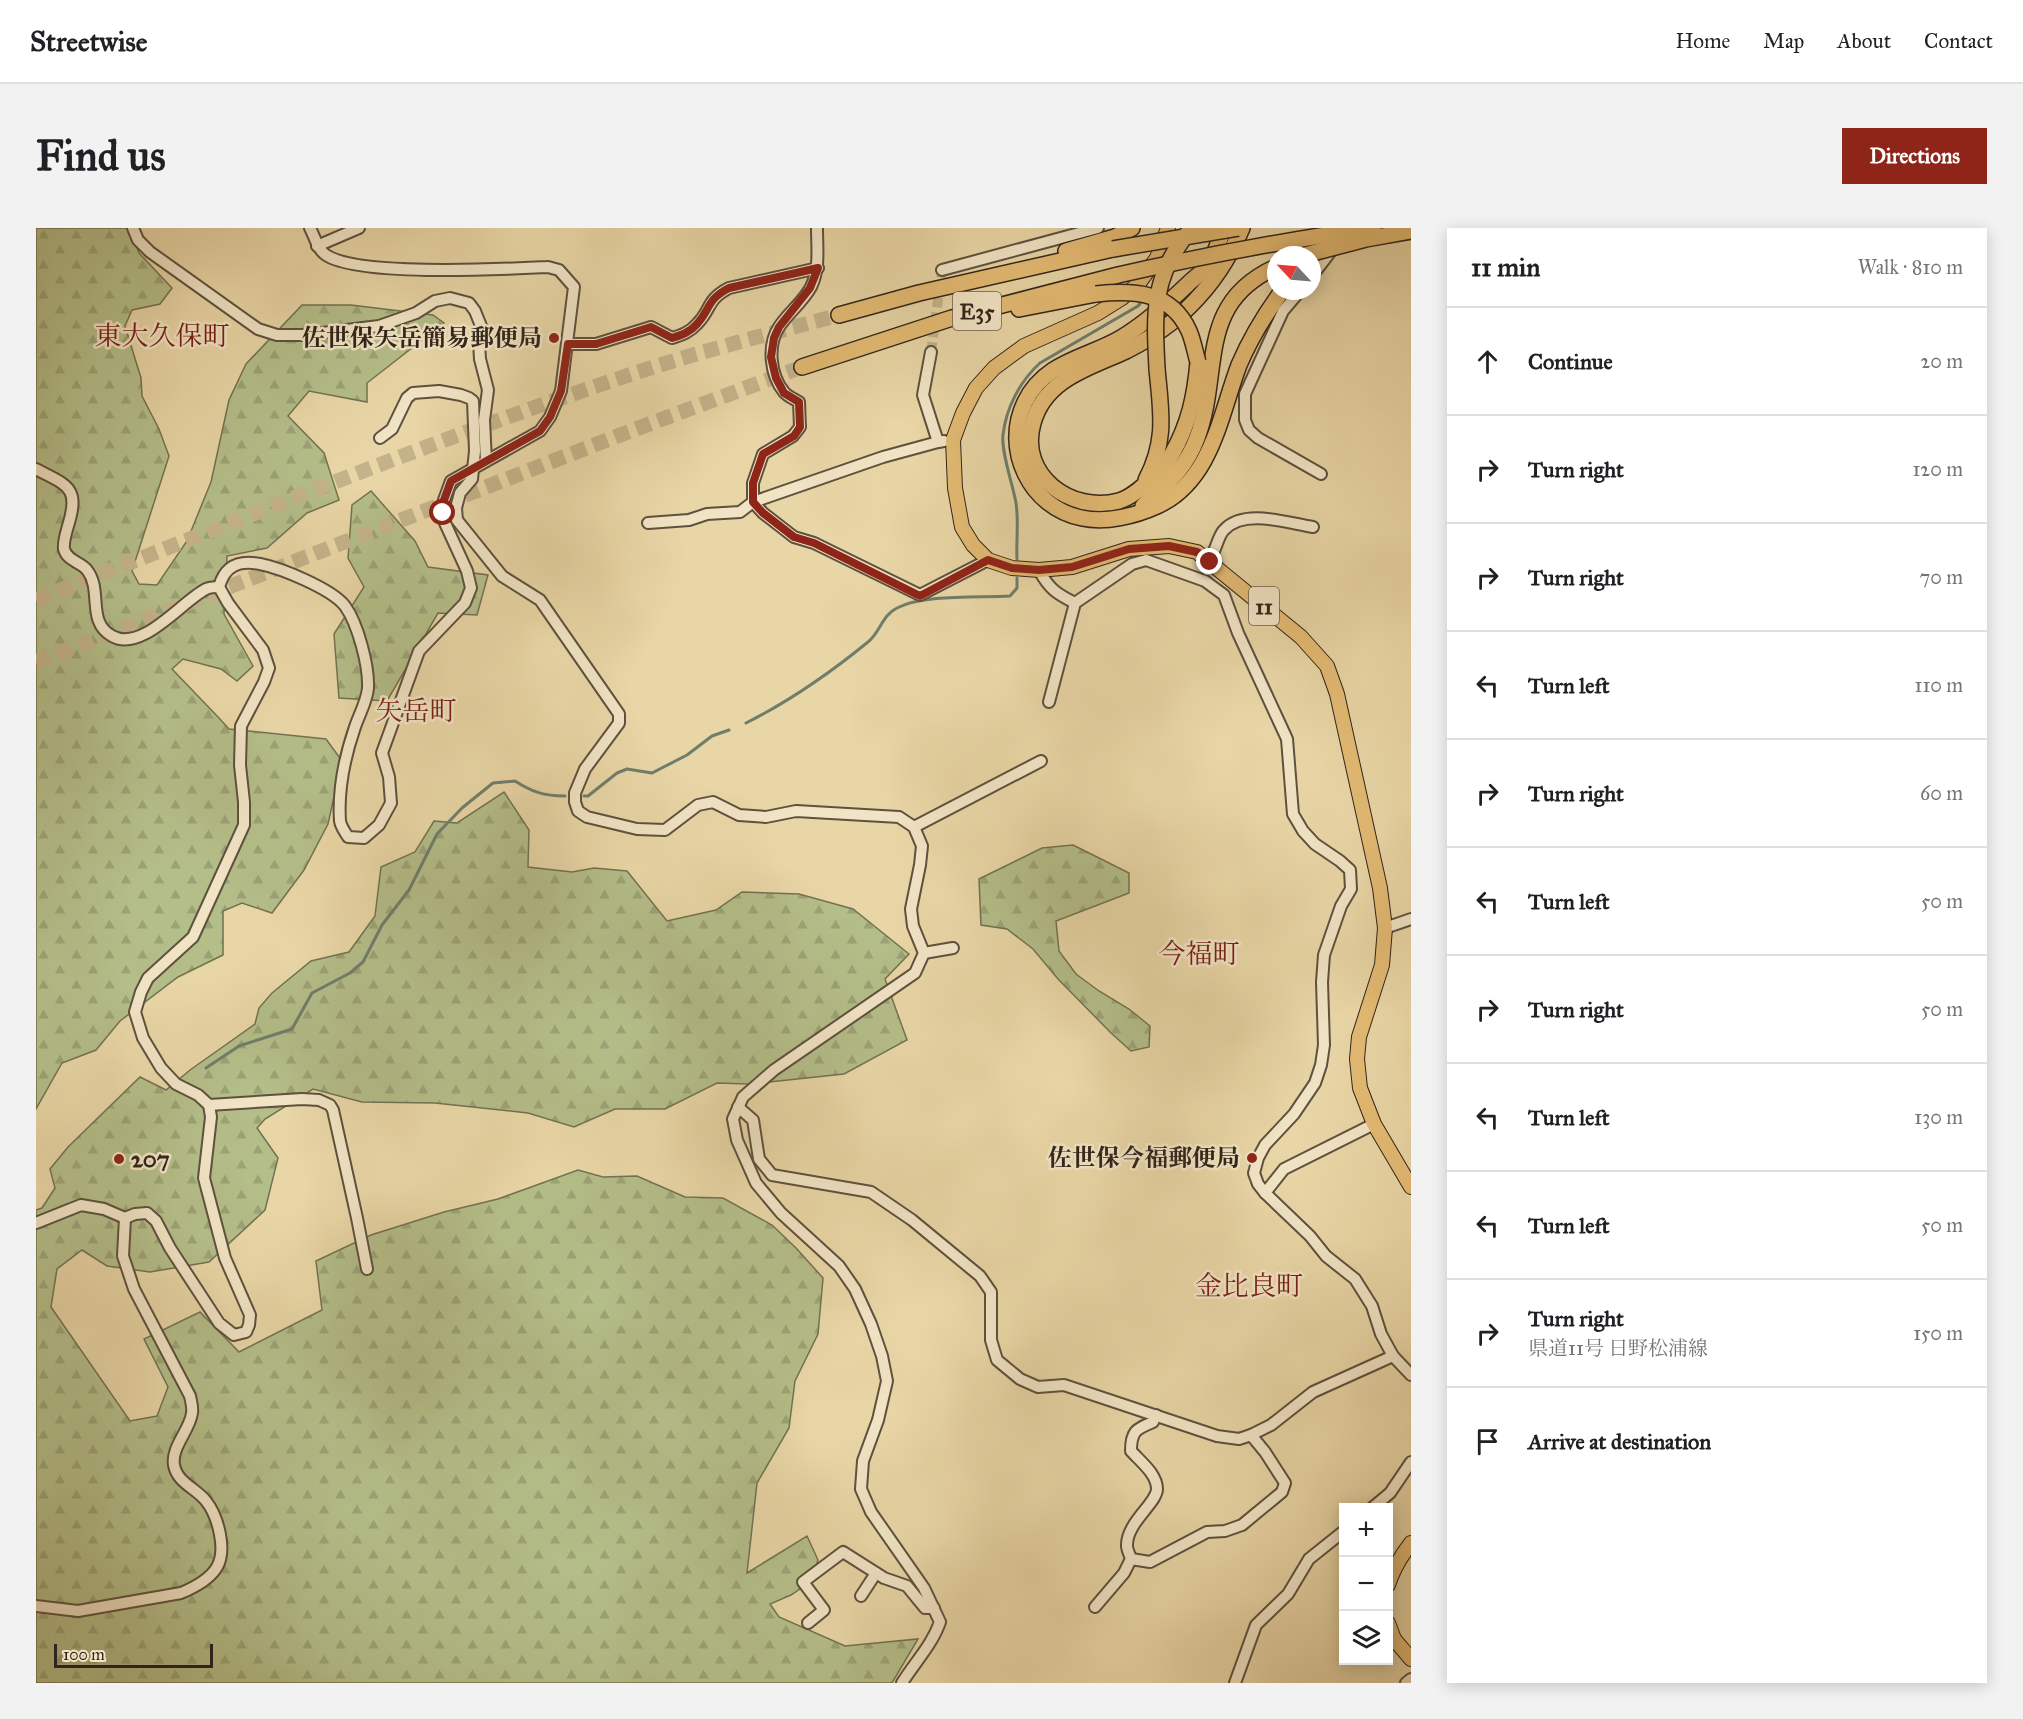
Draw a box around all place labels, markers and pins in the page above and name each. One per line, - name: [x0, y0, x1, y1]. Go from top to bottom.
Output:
- place label: 佐世保矢岳簡易郵便局: [302, 323, 542, 353]
- marker: 佐世保矢岳簡易郵便局: [547, 331, 561, 345]
- place label: 佐世保今福郵便局: [1048, 1143, 1240, 1173]
- place label: 207: [131, 1144, 170, 1174]
- marker: 佐世保今福郵便局: [1245, 1151, 1259, 1165]
- marker: 207: [112, 1152, 126, 1166]

